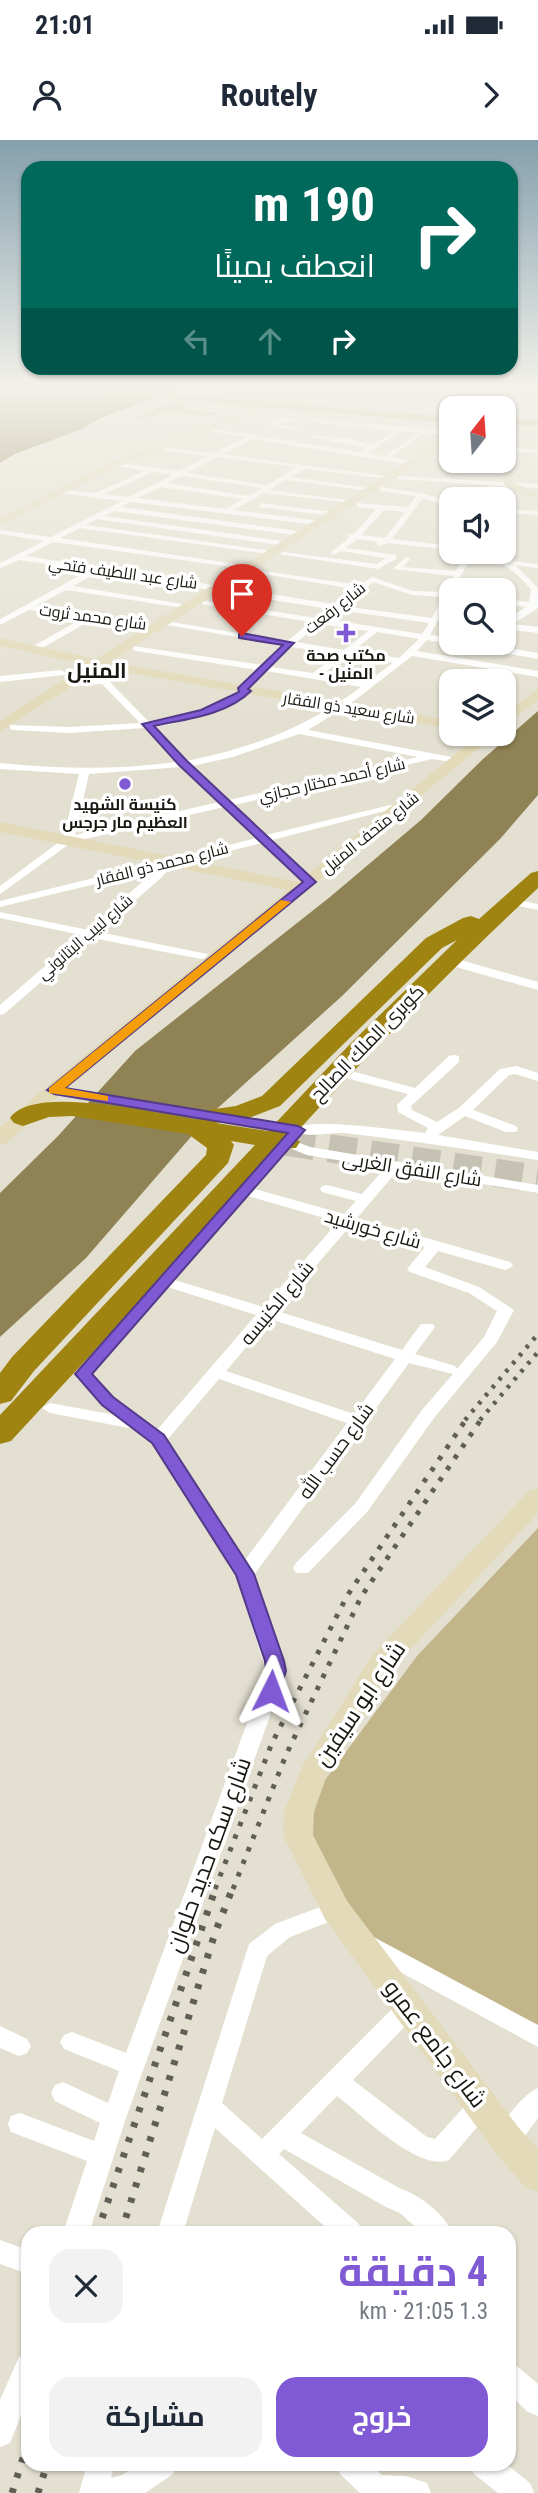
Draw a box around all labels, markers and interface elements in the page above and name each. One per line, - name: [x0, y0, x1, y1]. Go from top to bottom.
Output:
- text: 21:01: [35, 10, 95, 40]
- icon: person: [28, 76, 66, 114]
- text: Routely: [221, 76, 317, 114]
- icon: forward: [472, 76, 510, 114]
- text: 190 m: [253, 176, 375, 233]
- icon: right: [399, 189, 490, 280]
- text: انعطف يمينًا: [214, 247, 375, 285]
- icon: left: [178, 322, 216, 360]
- icon: ahead: [251, 322, 289, 360]
- icon: right: [324, 322, 362, 360]
- north arrow: [439, 396, 516, 472]
- map controls: [439, 396, 516, 746]
- button: sound: [439, 487, 516, 564]
- street label: شارع عبد اللطيف فتحي: [47, 553, 199, 597]
- pin: [212, 564, 272, 636]
- icon: arrive: [223, 575, 261, 613]
- street label: شارع رفعت: [301, 578, 370, 639]
- button: search: [439, 578, 516, 655]
- street label: شارع محمد ثروت: [38, 600, 148, 636]
- marker: مكتب صحة - المنيل: [336, 623, 356, 643]
- place label: مكتب صحة - المنيل: [306, 646, 386, 683]
- district label: المنيل: [67, 659, 127, 683]
- button: layers: [439, 669, 516, 746]
- street label: شارع سعيد ذو الفقار: [280, 688, 416, 730]
- street label: شارع أحمد مختار حجازي: [257, 754, 408, 810]
- marker: كنيسة الشهيد العظيم مار جرجس: [117, 776, 133, 792]
- street label: شارع متحف المنيل: [317, 788, 424, 880]
- place label: كنيسة الشهيد العظيم مار جرجس: [62, 795, 188, 834]
- street label: شارع محمد ذو الفقار: [93, 838, 231, 892]
- street label: شارع لبيب البتانوني: [33, 890, 139, 987]
- street label: كوبرى الملك الصالح: [306, 980, 430, 1107]
- street label: شارع النفق الغربى: [340, 1147, 483, 1193]
- street label: شارع خورشيد: [322, 1204, 424, 1256]
- street label: شارع الكنيسه: [235, 1256, 320, 1351]
- street label: شارع حسب الله: [293, 1398, 380, 1505]
- street label: شارع ابو سيفين: [309, 1637, 413, 1772]
- position arrow: [234, 1654, 308, 1728]
- street label: شارع سكه حديد حلوان: [161, 1754, 259, 1957]
- street label: شارع جامع عمرو: [377, 1975, 492, 2114]
- text: 4 دقيقة: [338, 2247, 488, 2296]
- button: close: [49, 2249, 123, 2323]
- text: 1.3 km · 21:05: [359, 2298, 488, 2325]
- button: مشاركة: [49, 2377, 262, 2457]
- button: خروج: [276, 2377, 488, 2457]

